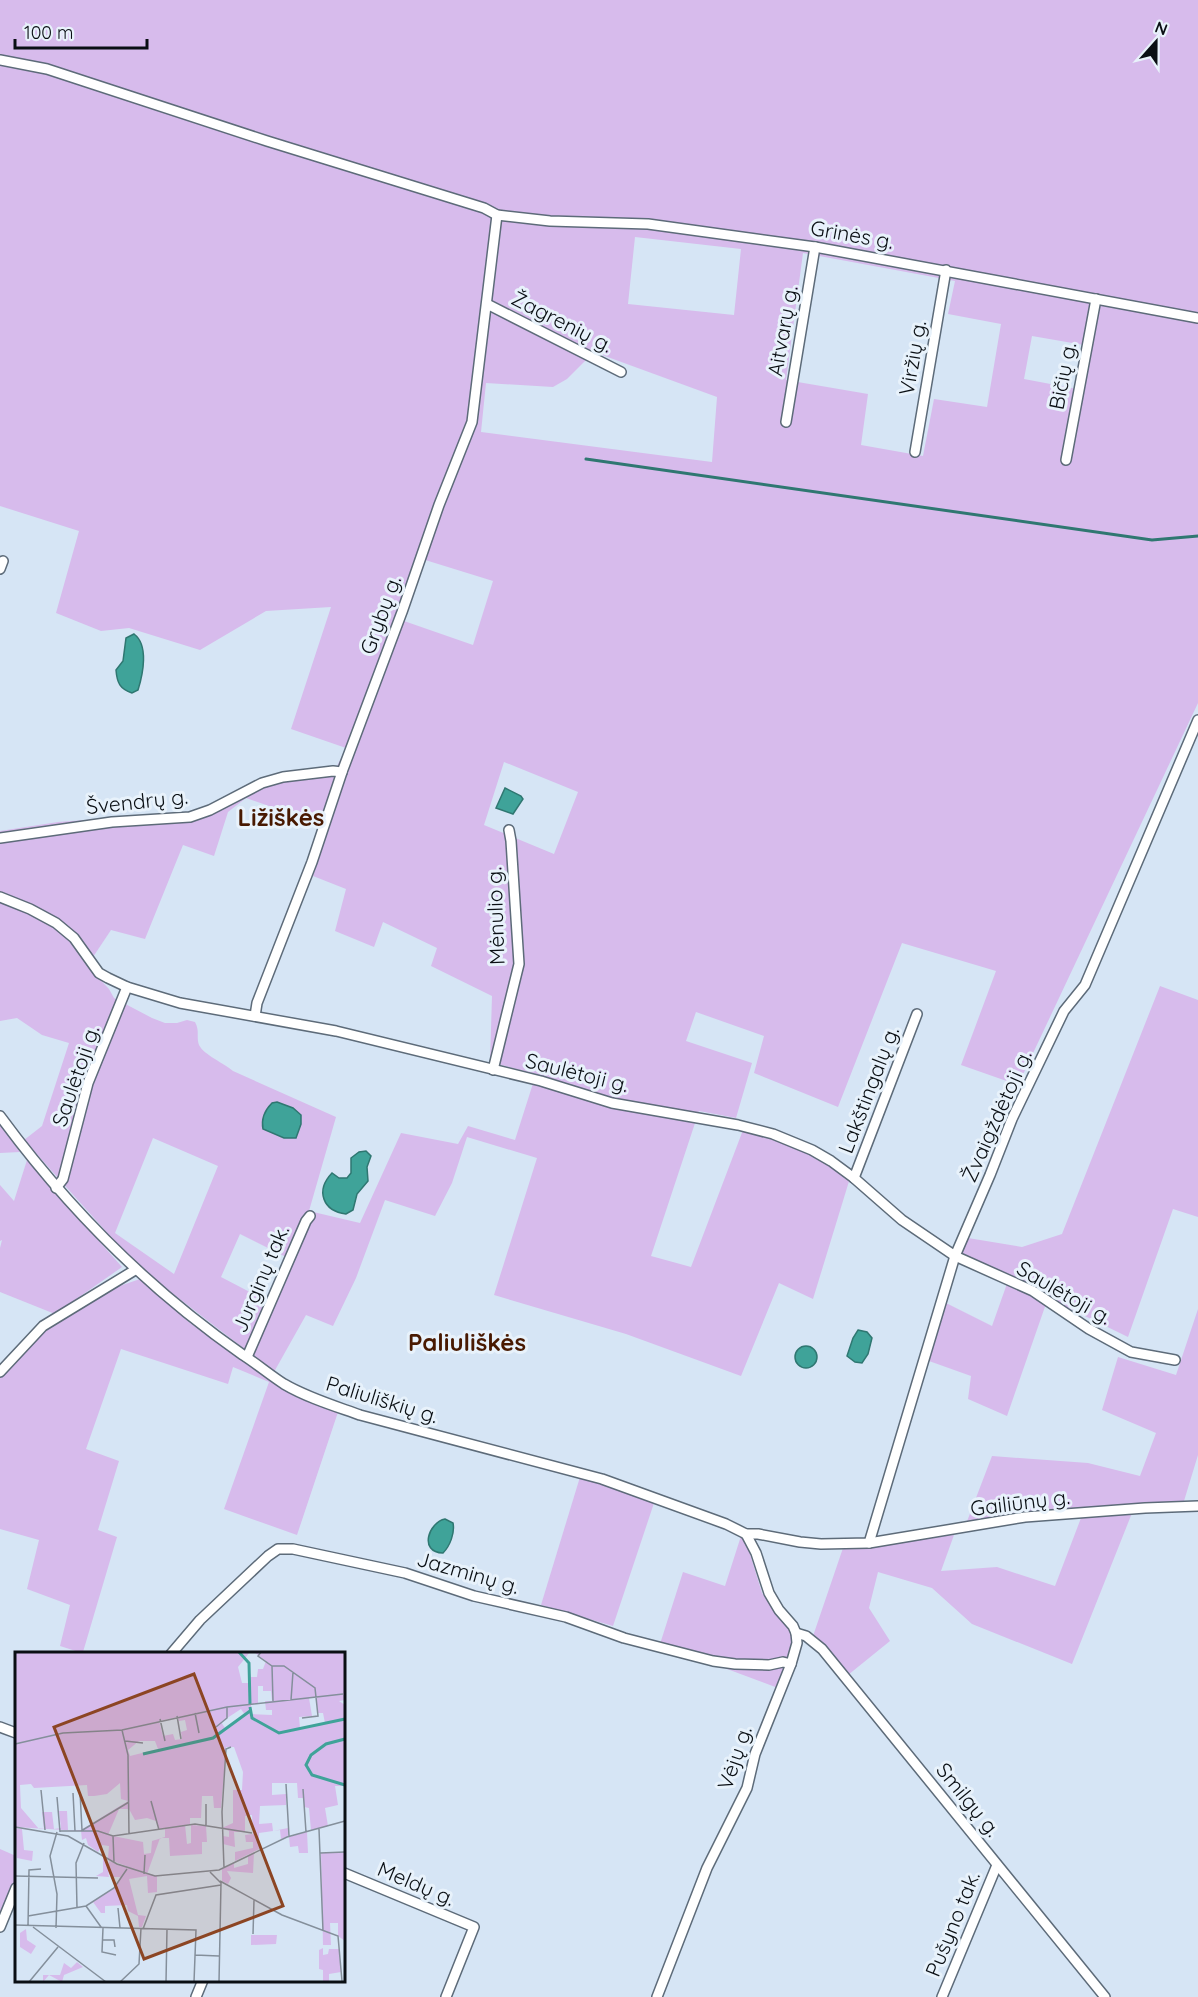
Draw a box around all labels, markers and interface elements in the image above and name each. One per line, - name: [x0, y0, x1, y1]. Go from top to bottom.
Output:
- scale bar: [15, 12, 147, 50]
- north arrow: [1126, 12, 1186, 72]
- text: N: [1152, 17, 1170, 39]
- text: 100 m: [24, 21, 73, 44]
- street label: Grinės g.: [809, 214, 896, 254]
- street label: Aitvarų g.: [761, 283, 803, 378]
- street label: Žagrenių g.: [508, 285, 617, 358]
- street label: Viržių g.: [893, 318, 931, 397]
- street label: Bičių g.: [1043, 340, 1081, 412]
- street label: Grybų g.: [354, 572, 406, 658]
- street label: Švendrų g.: [85, 783, 189, 819]
- district label: Ližiškės: [238, 802, 324, 832]
- street label: Mėnulio g.: [480, 867, 510, 965]
- street label: Saulėtoji g.: [46, 1022, 104, 1130]
- street label: Lakštingalų g.: [832, 1023, 904, 1157]
- street label: Žvaigždėtoji g.: [955, 1045, 1037, 1186]
- street label: Saulėtoji g.: [523, 1047, 631, 1097]
- street label: Jurginų tak.: [226, 1221, 294, 1336]
- street label: Saulėtoji g.: [1012, 1255, 1117, 1330]
- district label: Paliuliškės: [408, 1327, 526, 1357]
- street label: Paliuliškių g.: [323, 1370, 442, 1428]
- street label: Gailiūnų g.: [969, 1483, 1071, 1521]
- street label: Jazminų g.: [414, 1545, 522, 1599]
- inset map: [15, 1652, 345, 1982]
- street label: Vėjų g.: [711, 1722, 757, 1793]
- street label: Smilgų g.: [931, 1757, 1006, 1842]
- street label: Meldų g.: [374, 1855, 459, 1911]
- street label: Pušyno tak.: [919, 1867, 985, 1980]

